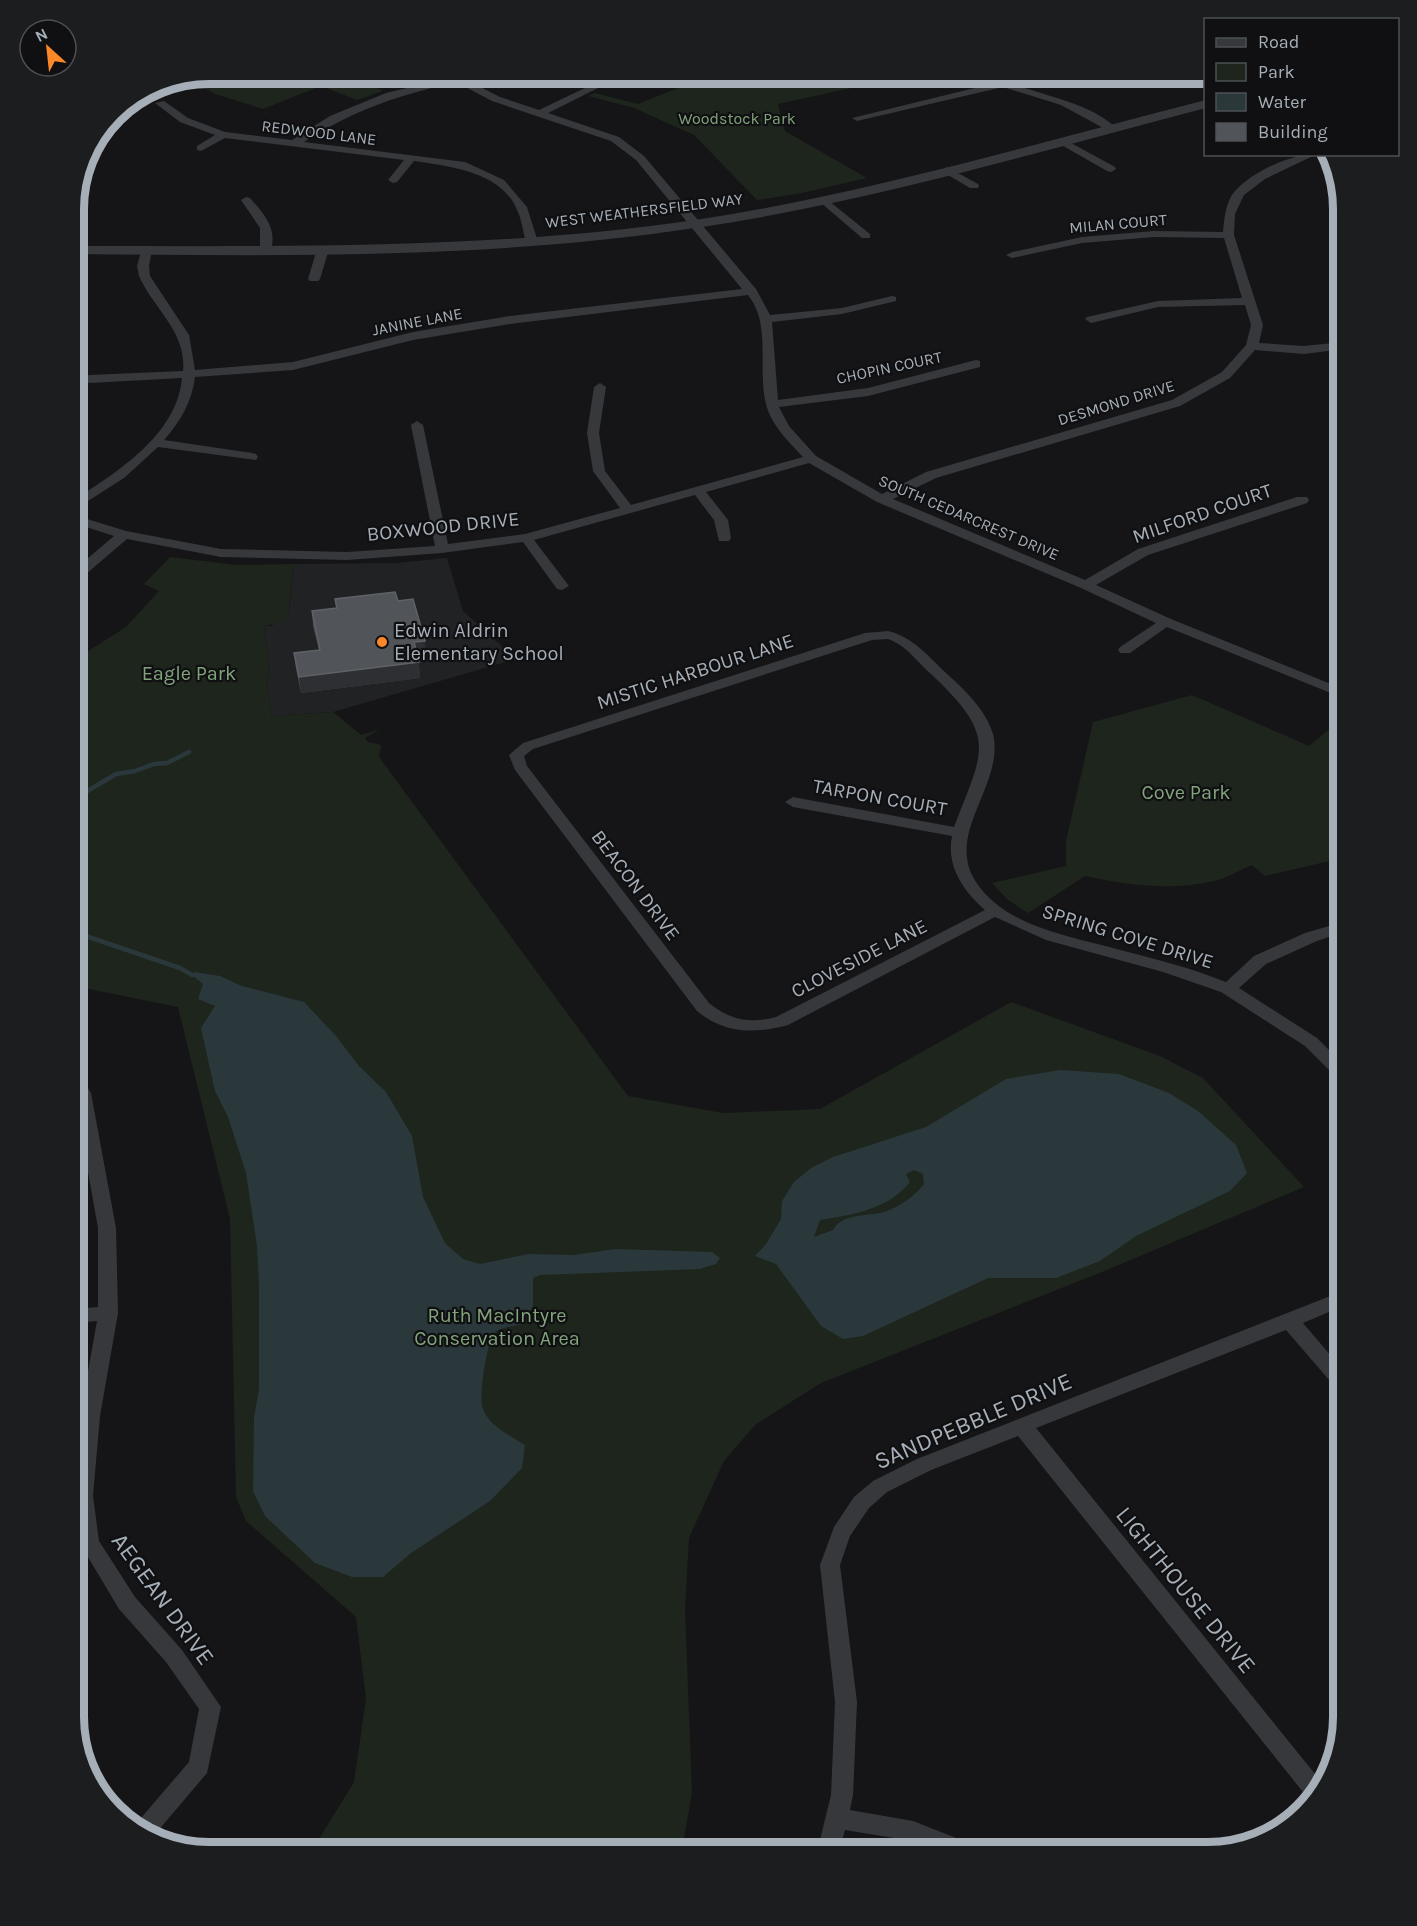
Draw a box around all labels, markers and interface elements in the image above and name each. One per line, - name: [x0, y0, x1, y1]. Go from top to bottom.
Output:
- north arrow: [18, 18, 78, 78]
- legend: [1204, 18, 1399, 156]
- text: N: [32, 24, 51, 46]
- text: Road: [1258, 31, 1299, 53]
- text: Park: [1258, 61, 1295, 83]
- text: Water: [1258, 91, 1306, 113]
- park label: Woodstock Park: [678, 109, 796, 128]
- street label: REDWOOD LANE: [261, 116, 377, 149]
- text: Building: [1258, 121, 1328, 143]
- street label: WEST WEATHERSFIELD WAY: [544, 189, 744, 232]
- street label: MILAN COURT: [1068, 210, 1168, 237]
- street label: JANINE LANE: [370, 303, 464, 340]
- street label: CHOPIN COURT: [835, 347, 944, 388]
- street label: DESMOND DRIVE: [1055, 376, 1177, 429]
- street label: SOUTH CEDARCREST DRIVE: [876, 471, 1062, 564]
- street label: MILFORD COURT: [1129, 479, 1275, 548]
- street label: BOXWOOD DRIVE: [366, 507, 520, 546]
- place label: Edwin Aldrin Elementary School: [394, 619, 564, 665]
- street label: MISTIC HARBOUR LANE: [594, 629, 796, 714]
- marker: Edwin Aldrin Elementary School: [375, 635, 389, 649]
- park label: Eagle Park: [142, 662, 236, 685]
- street label: TARPON COURT: [811, 774, 949, 821]
- park label: Cove Park: [1142, 781, 1230, 804]
- street label: BEACON DRIVE: [587, 826, 685, 945]
- street label: SPRING COVE DRIVE: [1039, 899, 1216, 974]
- street label: CLOVESIDE LANE: [787, 914, 931, 1003]
- park label: Ruth MacIntyre Conservation Area: [414, 1304, 580, 1350]
- street label: SANDPEBBLE DRIVE: [870, 1367, 1076, 1475]
- street label: LIGHTHOUSE DRIVE: [1110, 1501, 1262, 1679]
- street label: AEGEAN DRIVE: [106, 1528, 220, 1670]

